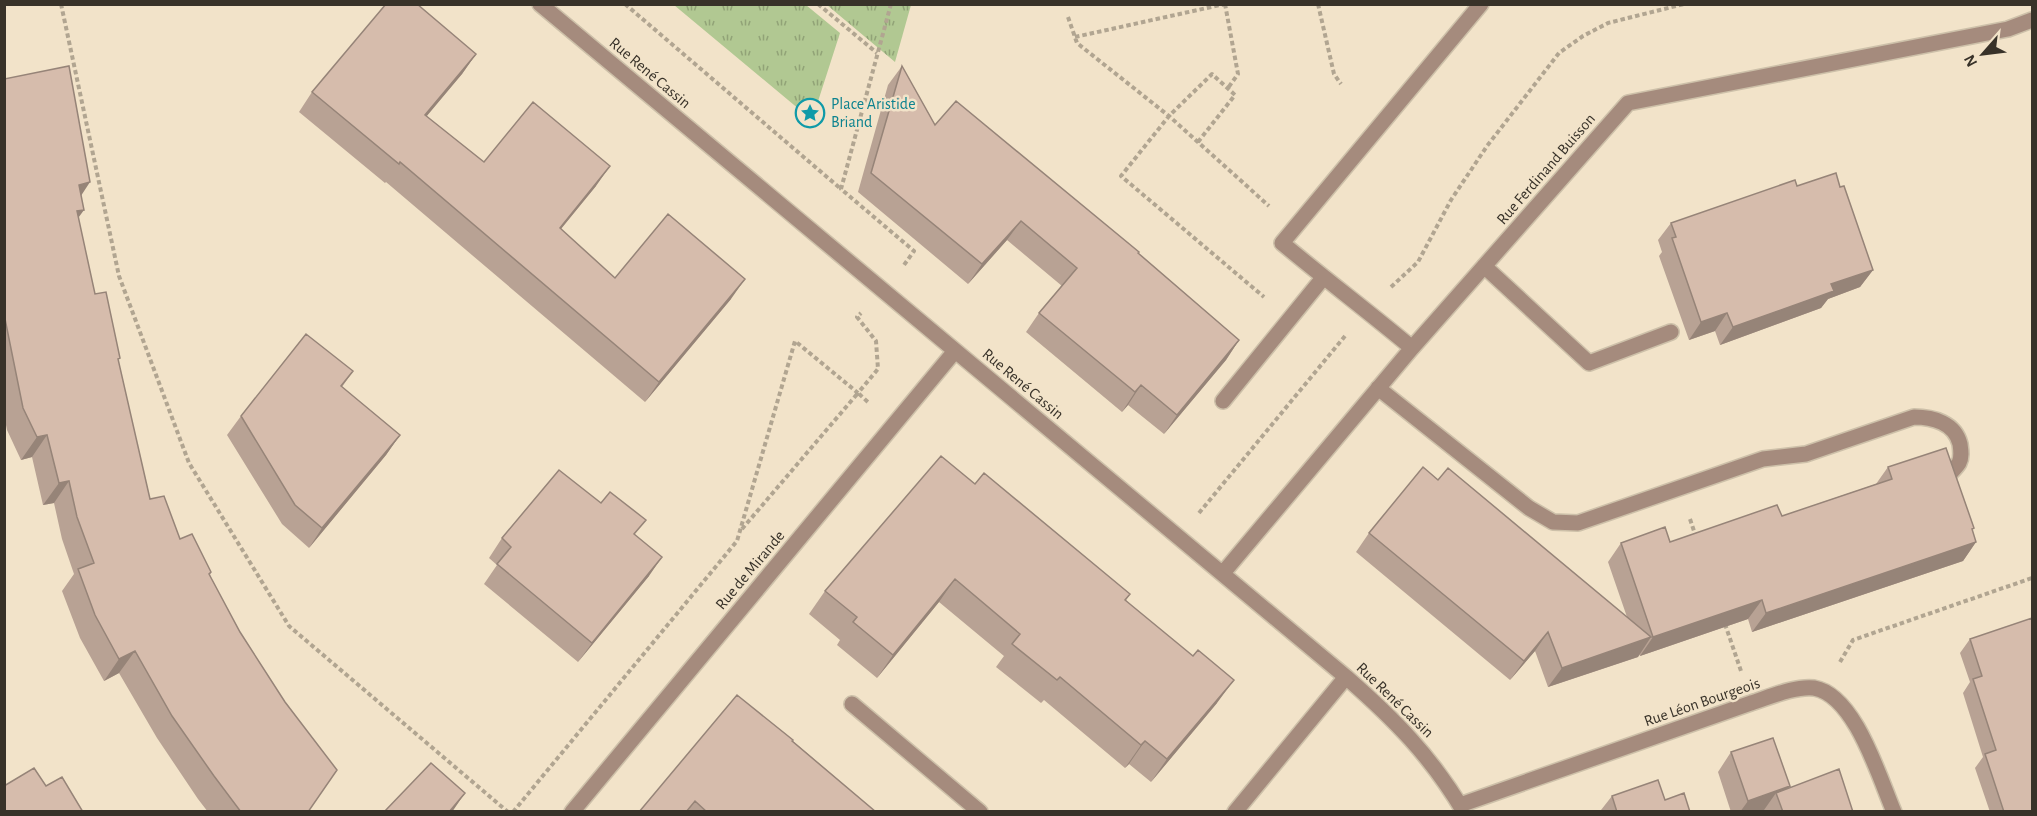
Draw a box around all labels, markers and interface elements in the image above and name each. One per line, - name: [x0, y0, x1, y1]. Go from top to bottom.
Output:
- north arrow: [1953, 24, 2013, 84]
- street label: Rue René Cassin: [606, 35, 694, 111]
- text: N: [1961, 52, 1980, 69]
- place label: Place Aristide Briand: [831, 96, 916, 130]
- place icon: Place Aristide Briand: [794, 97, 826, 129]
- street label: Rue Ferdinand Buisson: [1494, 111, 1598, 227]
- street label: Rue René Cassin: [979, 346, 1067, 422]
- street label: Rue de Mirande: [712, 527, 788, 613]
- street label: Rue René Cassin: [1353, 659, 1437, 741]
- street label: Rue Léon Bourgeois: [1642, 675, 1762, 729]

